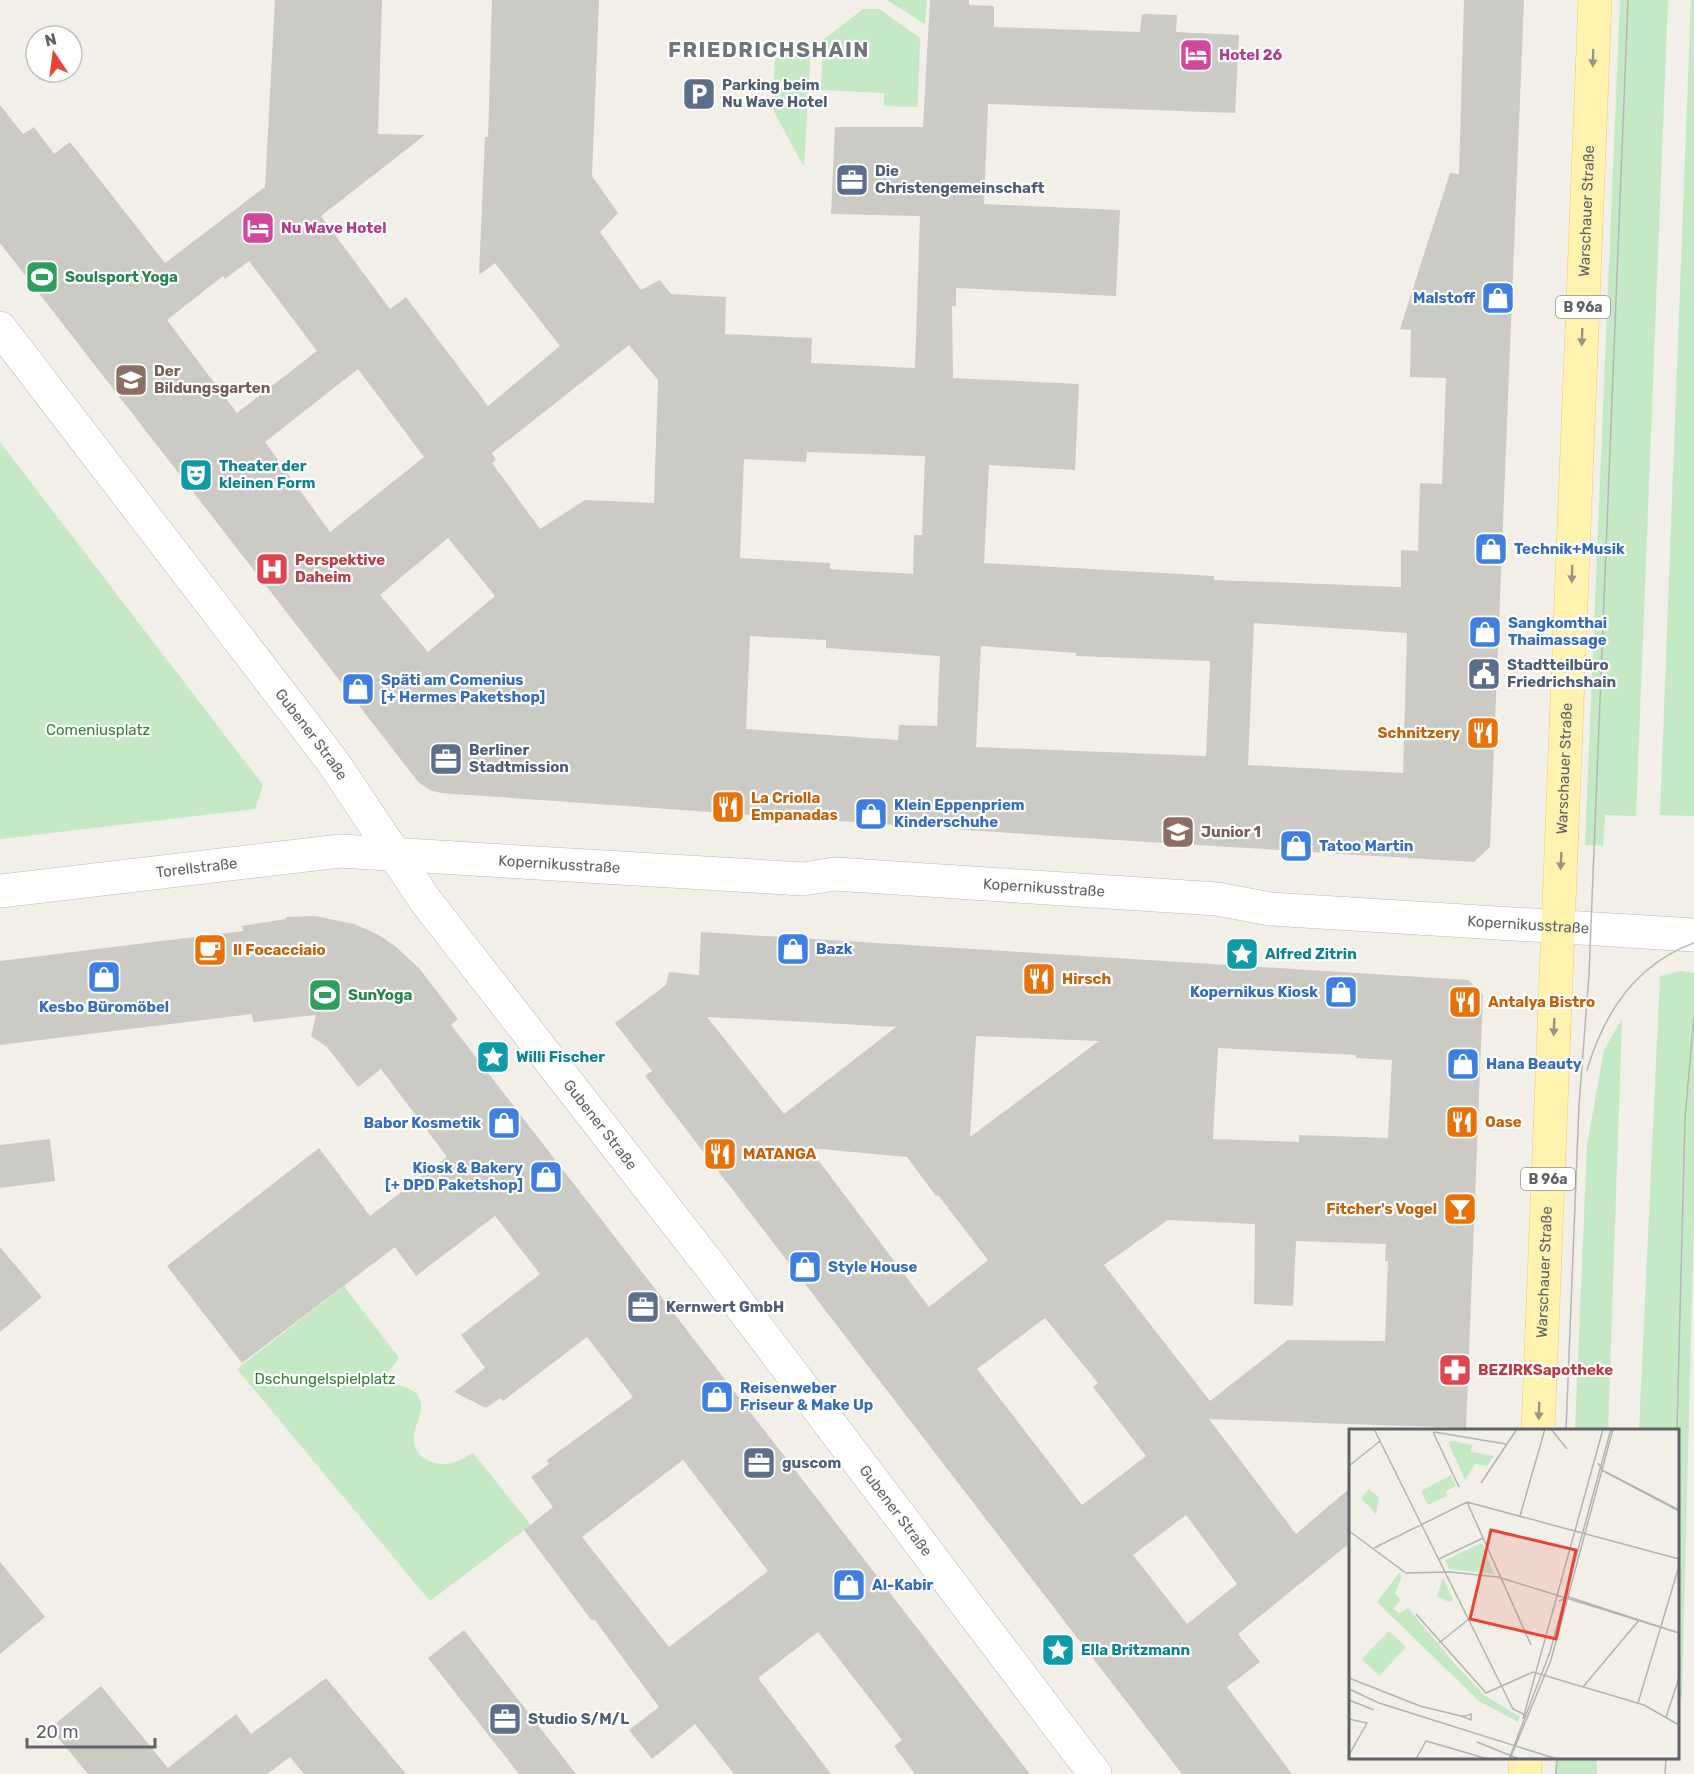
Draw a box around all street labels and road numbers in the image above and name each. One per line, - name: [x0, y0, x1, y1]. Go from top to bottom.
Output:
- street label: Warschauer Straße: [1575, 145, 1598, 277]
- road number: B 96a: [1556, 296, 1610, 318]
- street label: Gubener Straße: [271, 685, 351, 783]
- street label: Warschauer Straße: [1553, 702, 1576, 835]
- street label: Kopernikusstraße: [498, 852, 621, 877]
- street label: Torellstraße: [155, 854, 238, 882]
- street label: Kopernikusstraße: [982, 875, 1105, 901]
- street label: Kopernikusstraße: [1467, 912, 1590, 938]
- street label: Gubener Straße: [560, 1076, 641, 1174]
- road number: B 96a: [1521, 1168, 1575, 1190]
- street label: Warschauer Straße: [1533, 1206, 1556, 1338]
- street label: Gubener Straße: [855, 1462, 936, 1560]

